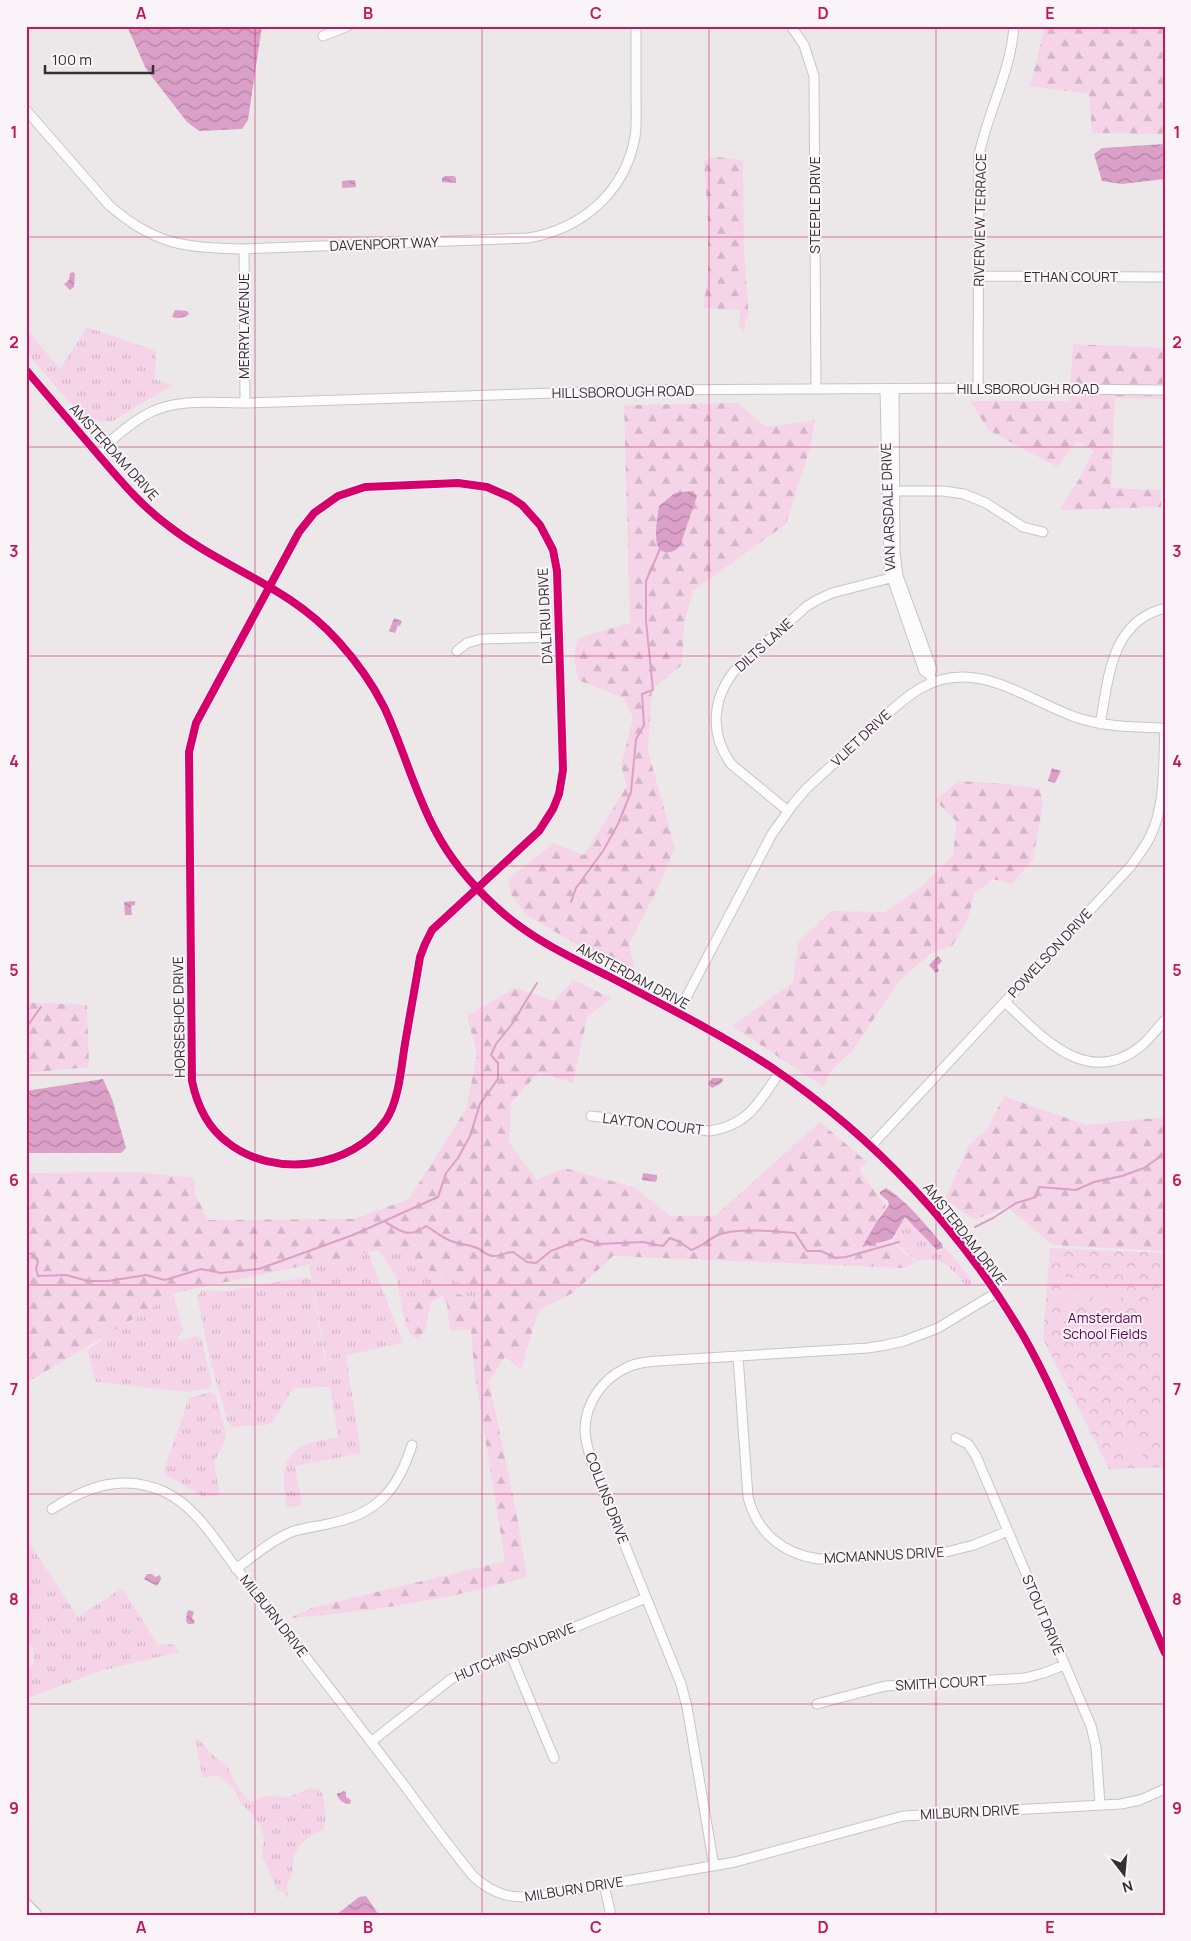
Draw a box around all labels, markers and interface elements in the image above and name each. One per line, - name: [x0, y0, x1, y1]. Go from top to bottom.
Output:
- text: A: [136, 2, 147, 24]
- text: B: [363, 2, 373, 24]
- text: C: [590, 2, 602, 24]
- text: D: [817, 2, 829, 24]
- text: E: [1045, 2, 1055, 24]
- scale bar: [45, 42, 152, 74]
- text: 100 m: [52, 49, 92, 70]
- text: 1: [10, 121, 18, 143]
- text: 1: [1173, 121, 1181, 143]
- street label: RIVERVIEW TERRACE: [969, 153, 990, 287]
- street label: STEEPLE DRIVE: [805, 156, 824, 254]
- street label: DAVENPORT WAY: [329, 232, 439, 255]
- street label: ETHAN COURT: [1024, 267, 1119, 286]
- street label: MERRYL AVENUE: [234, 273, 253, 379]
- text: 2: [9, 331, 19, 353]
- text: 2: [1172, 331, 1182, 353]
- street label: HILLSBOROUGH ROAD: [957, 379, 1099, 398]
- street label: HILLSBOROUGH ROAD: [552, 381, 694, 402]
- street label: AMSTERDAM DRIVE: [66, 399, 163, 504]
- street label: VAN ARSDALE DRIVE: [876, 442, 899, 572]
- text: 3: [9, 540, 19, 562]
- text: 3: [1172, 540, 1182, 562]
- street label: D'ALTRUI DRIVE: [532, 567, 557, 665]
- street label: DILTS LANE: [731, 614, 797, 676]
- street label: VLIET DRIVE: [827, 705, 895, 770]
- text: 4: [9, 750, 19, 772]
- text: 4: [1172, 750, 1182, 772]
- street label: POWELSON DRIVE: [1003, 904, 1096, 1001]
- street label: AMSTERDAM DRIVE: [574, 938, 693, 1013]
- street label: HORSESHOE DRIVE: [168, 956, 189, 1078]
- text: 5: [9, 959, 19, 981]
- text: 5: [1172, 959, 1182, 981]
- street label: LAYTON COURT: [602, 1108, 705, 1139]
- text: 6: [9, 1169, 19, 1191]
- text: 6: [1172, 1169, 1182, 1191]
- street label: AMSTERDAM DRIVE: [919, 1179, 1011, 1289]
- park label: Amsterdam School Fields: [1063, 1308, 1147, 1343]
- text: 7: [10, 1378, 18, 1400]
- text: 7: [1173, 1378, 1181, 1400]
- street label: COLLINS DRIVE: [581, 1449, 634, 1546]
- street label: MCMANNUS DRIVE: [823, 1542, 945, 1567]
- street label: MILBURN DRIVE: [236, 1571, 313, 1661]
- street label: STOUT DRIVE: [1018, 1572, 1069, 1658]
- text: 8: [9, 1588, 19, 1610]
- text: 8: [1172, 1588, 1182, 1610]
- street label: HUTCHINSON DRIVE: [452, 1618, 578, 1686]
- street label: SMITH COURT: [895, 1671, 988, 1694]
- text: 9: [9, 1797, 19, 1819]
- text: 9: [1172, 1797, 1182, 1819]
- street label: MILBURN DRIVE: [920, 1799, 1020, 1824]
- north arrow: [1098, 1848, 1148, 1898]
- street label: MILBURN DRIVE: [523, 1871, 625, 1906]
- text: N: [1120, 1876, 1135, 1897]
- text: A: [136, 1916, 147, 1938]
- text: B: [363, 1916, 373, 1938]
- text: C: [590, 1916, 602, 1938]
- text: D: [817, 1916, 829, 1938]
- text: E: [1045, 1916, 1055, 1938]

